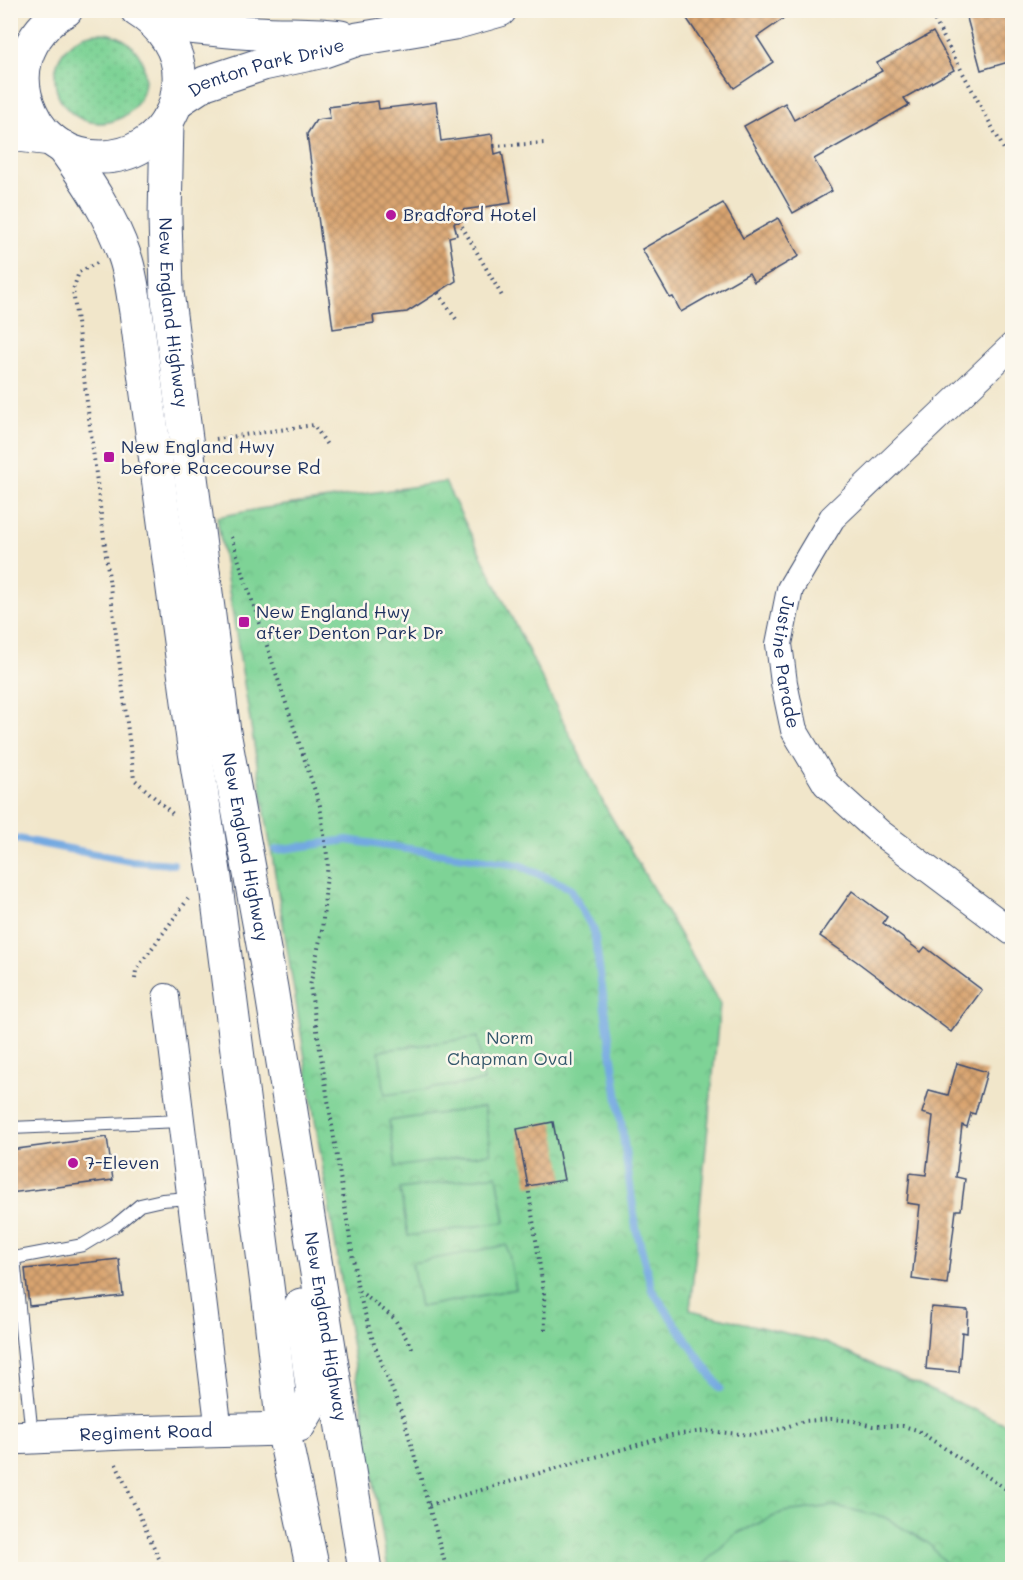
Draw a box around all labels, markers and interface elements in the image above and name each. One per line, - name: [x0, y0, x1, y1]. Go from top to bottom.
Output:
- street label: Denton Park Drive: [183, 32, 347, 102]
- place label: Bradford Hotel: [403, 202, 537, 226]
- marker: Bradford Hotel: [384, 208, 398, 222]
- street label: New England Highway: [154, 217, 195, 409]
- place label: New England Hwy before Racecourse Rd: [121, 434, 320, 479]
- marker: New England Hwy before Racecourse Rd: [102, 450, 116, 464]
- street label: Justine Parade: [768, 594, 806, 730]
- place label: New England Hwy after Denton Park Dr: [256, 599, 444, 644]
- marker: New England Hwy after Denton Park Dr: [237, 615, 251, 629]
- street label: New England Highway: [217, 751, 275, 943]
- park label: Norm Chapman Oval: [447, 1025, 573, 1070]
- place label: 7-Eleven: [85, 1150, 159, 1174]
- marker: 7-Eleven: [66, 1156, 80, 1170]
- street label: New England Highway: [300, 1230, 354, 1423]
- street label: Regiment Road: [79, 1418, 213, 1446]

